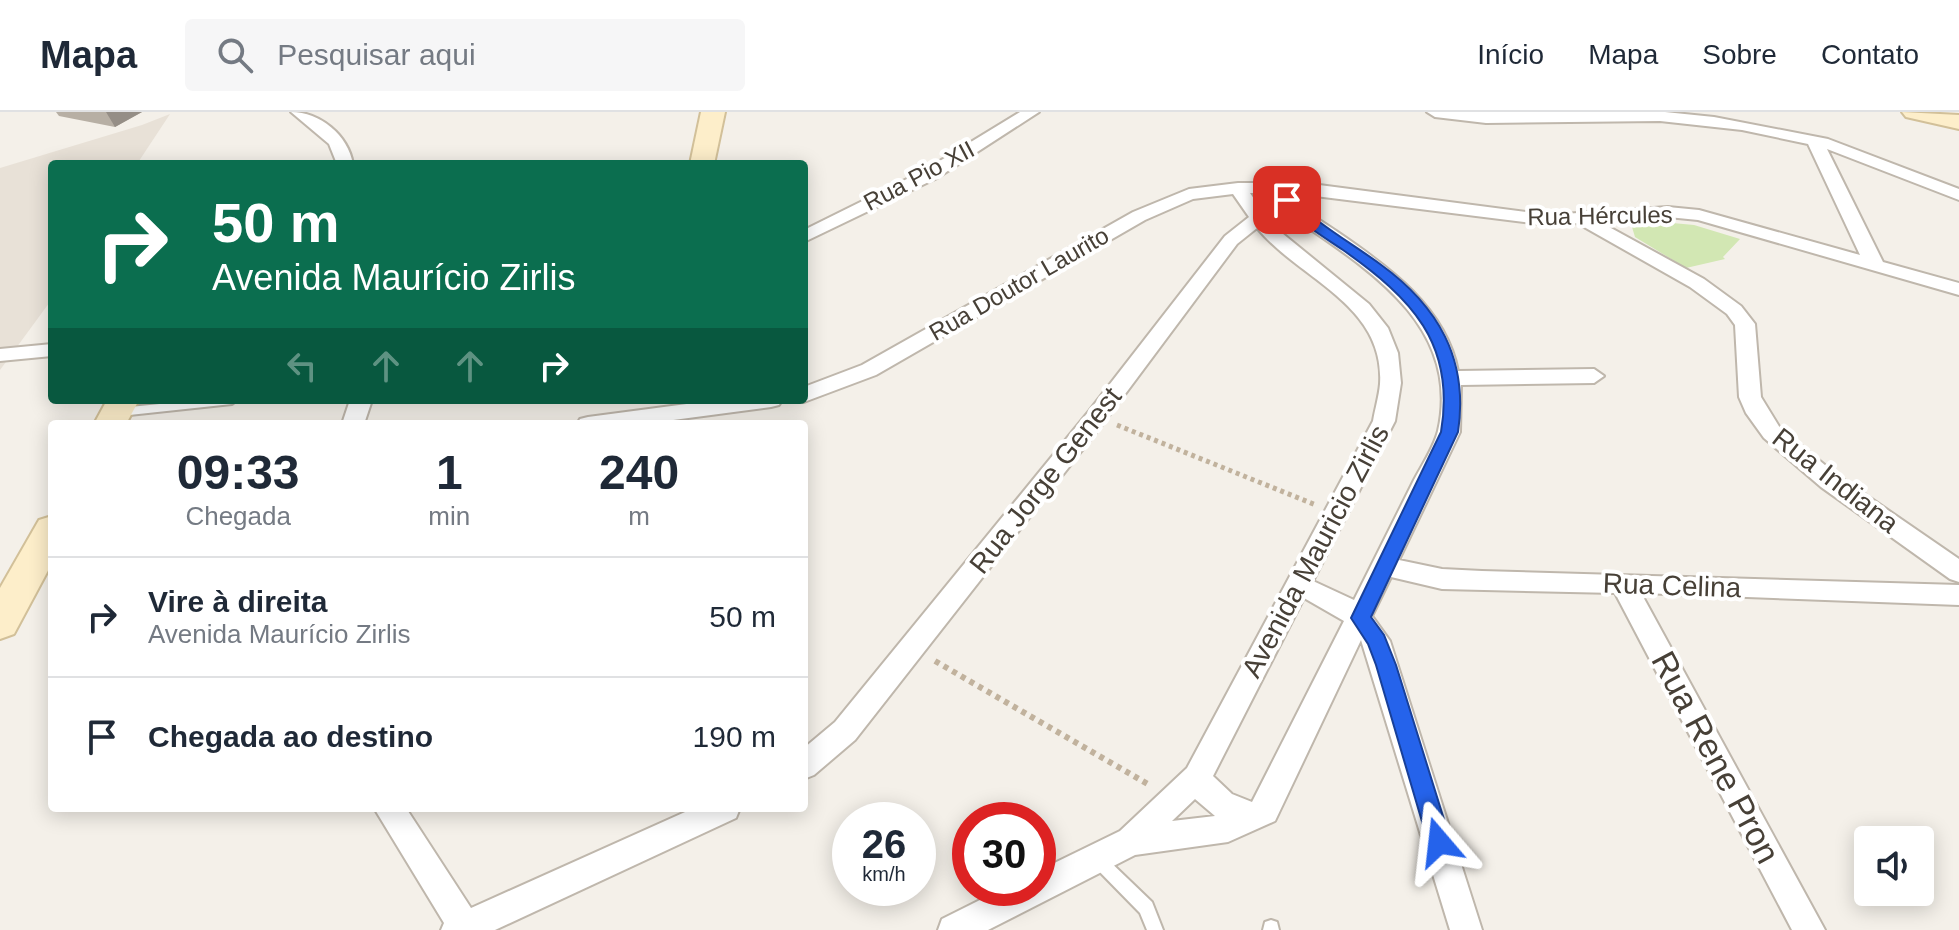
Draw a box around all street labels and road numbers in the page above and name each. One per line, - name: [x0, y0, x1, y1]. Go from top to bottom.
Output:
- street label: Rua Pio XII: [859, 135, 979, 216]
- street label: Rua Hércules: [1527, 201, 1673, 230]
- street label: Rua Doutor Laurito: [924, 221, 1113, 346]
- street label: Rua Jorge Genest: [963, 381, 1128, 579]
- street label: Avenida Mauricio Zirlis: [1236, 420, 1395, 683]
- street label: Rua Indiana: [1767, 422, 1905, 539]
- street label: Rua Celina: [1602, 568, 1742, 603]
- street label: Rua Rene Pron: [1644, 645, 1788, 869]

